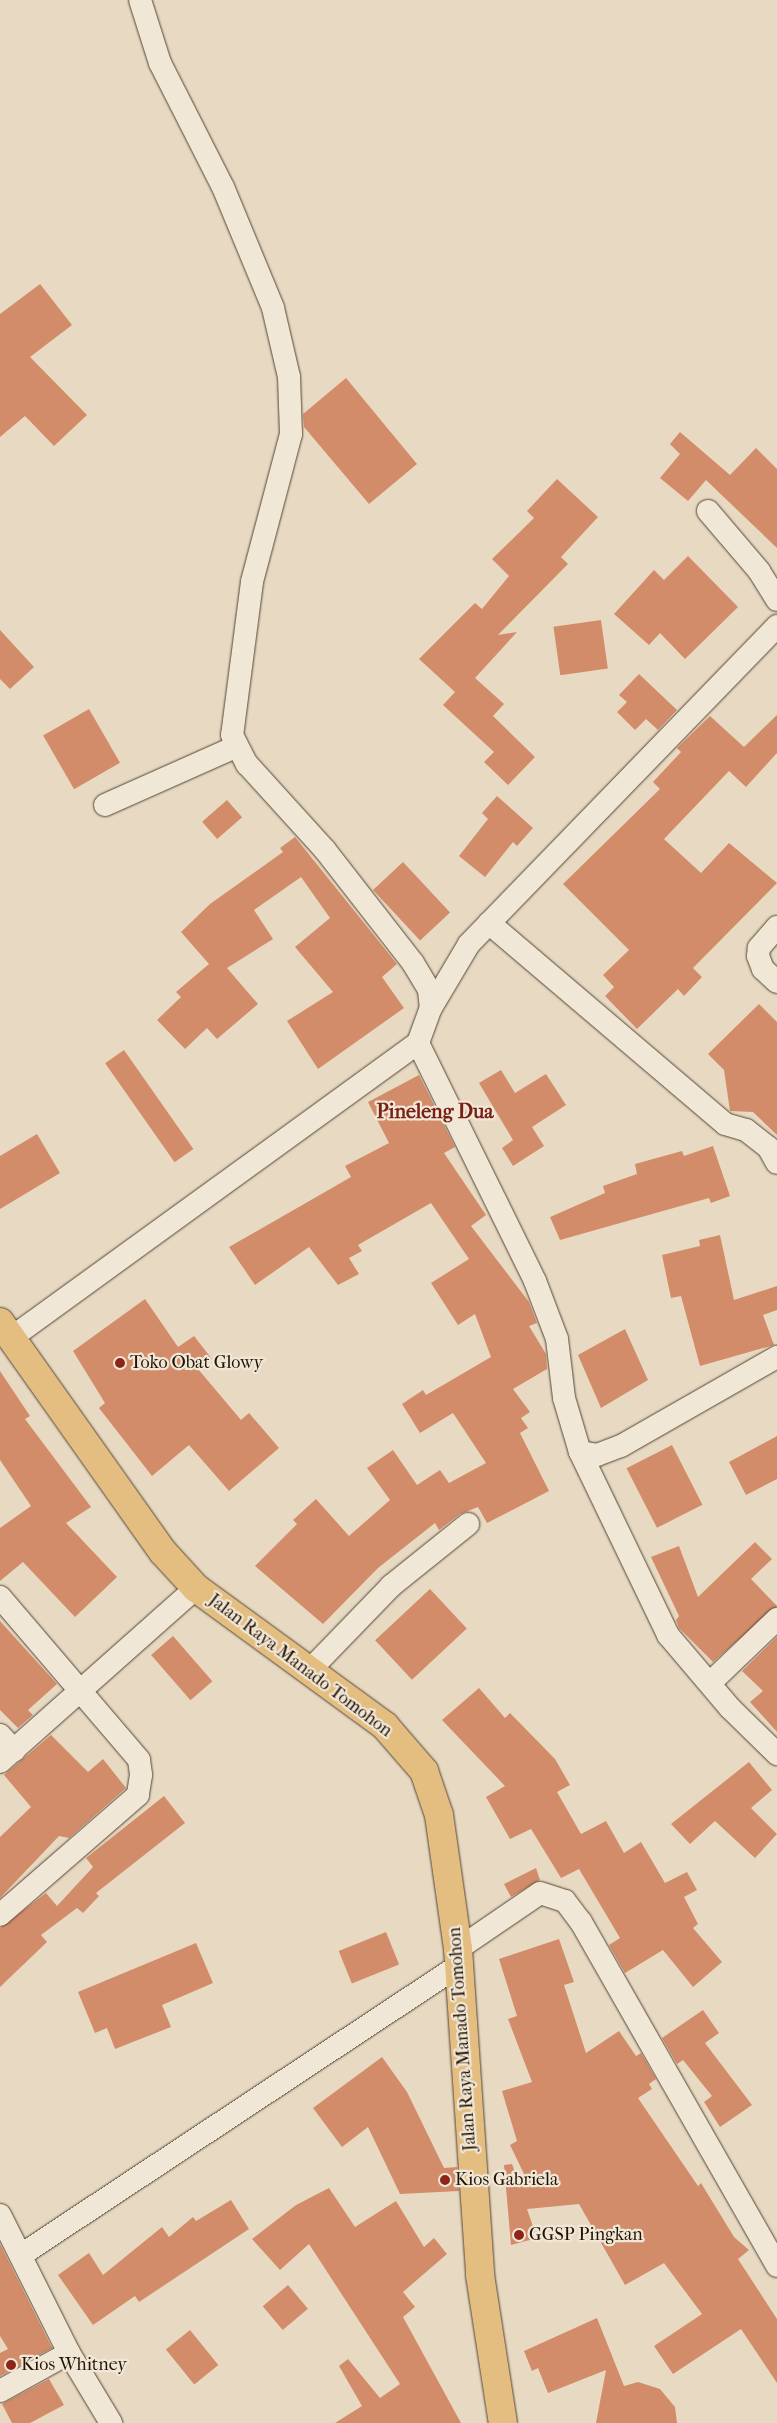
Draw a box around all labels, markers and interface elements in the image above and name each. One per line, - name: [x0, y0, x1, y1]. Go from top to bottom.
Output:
- district label: Pineleng Dua: [377, 1099, 493, 1123]
- place label: Toko Obat Glowy: [130, 1352, 263, 1374]
- marker: Toko Obat Glowy: [114, 1357, 126, 1369]
- street label: Jalan Raya Manado Tomohon: [204, 1590, 396, 1742]
- street label: Jalan Raya Manado Tomohon: [444, 1926, 482, 2152]
- place label: Kios Gabriela: [455, 2169, 558, 2191]
- marker: Kios Gabriela: [439, 2174, 451, 2186]
- place label: GGSP Pingkan: [529, 2224, 643, 2246]
- marker: GGSP Pingkan: [513, 2229, 525, 2241]
- place label: Kios Whitney: [21, 2354, 127, 2376]
- marker: Kios Whitney: [5, 2359, 17, 2371]

